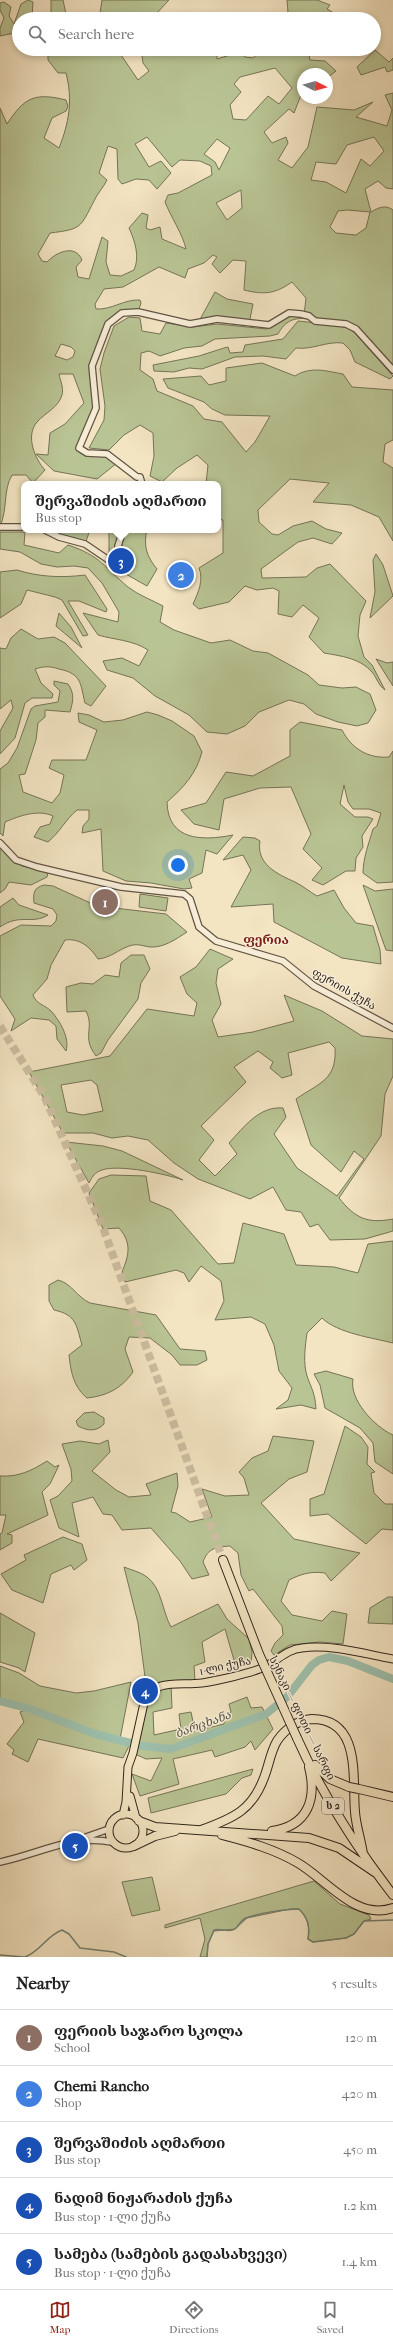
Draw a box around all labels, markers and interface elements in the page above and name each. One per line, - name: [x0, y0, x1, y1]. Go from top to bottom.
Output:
- search box: [12, 12, 381, 56]
- icon: search: [26, 23, 48, 45]
- text: Search here: [58, 25, 134, 43]
- north arrow: [297, 68, 333, 104]
- popup: [21, 481, 221, 533]
- text: შერვაშიძის აღმართი: [35, 492, 207, 510]
- text: Bus stop: [35, 510, 82, 525]
- pin: 3: [108, 546, 134, 576]
- pin: 2: [168, 560, 194, 590]
- your location: [168, 855, 188, 875]
- pin: 1: [92, 887, 118, 917]
- district label: ფერია: [243, 932, 289, 947]
- street label: ფერიის ქუჩა: [310, 965, 378, 1013]
- street label: 1-ლი ქუჩა: [198, 1654, 252, 1678]
- street label: სენაკი — ფოთი — სარფი: [266, 1654, 338, 1782]
- pin: 4: [132, 1676, 158, 1706]
- water label: ბარცხანა: [173, 1707, 234, 1741]
- road number: ს 2: [322, 1798, 344, 1814]
- pin: 5: [62, 1831, 88, 1861]
- text: Nearby: [16, 1973, 70, 1993]
- text: 5 results: [332, 1976, 377, 1991]
- text: ფერიის საჯარო სკოლა: [54, 2022, 243, 2040]
- text: 1: [27, 2030, 31, 2045]
- text: 120 m: [345, 2030, 377, 2045]
- text: School: [54, 2040, 90, 2055]
- text: Chemi Rancho: [54, 2077, 149, 2095]
- text: 2: [26, 2086, 32, 2101]
- text: 420 m: [342, 2086, 377, 2101]
- text: Shop: [54, 2095, 82, 2110]
- text: შერვაშიძის აღმართი: [54, 2134, 225, 2152]
- text: 3: [26, 2142, 32, 2157]
- text: 450 m: [343, 2142, 377, 2157]
- text: Bus stop: [54, 2152, 100, 2167]
- text: ნადიმ ნიჟარაძის ქუჩა: [54, 2189, 233, 2207]
- text: 4: [25, 2198, 33, 2213]
- text: 1.2 km: [343, 2198, 377, 2213]
- text: Bus stop · 1-ლი ქუჩა: [54, 2209, 171, 2224]
- text: სამება (სამების გადასახვევი): [54, 2245, 287, 2263]
- text: 5: [26, 2254, 32, 2269]
- text: 1.4 km: [342, 2254, 377, 2269]
- text: Bus stop · 1-ლი ქუჩა: [54, 2265, 171, 2280]
- tab: Map: [49, 2299, 71, 2336]
- tab: Directions: [169, 2299, 219, 2336]
- tab: Saved: [317, 2299, 344, 2336]

